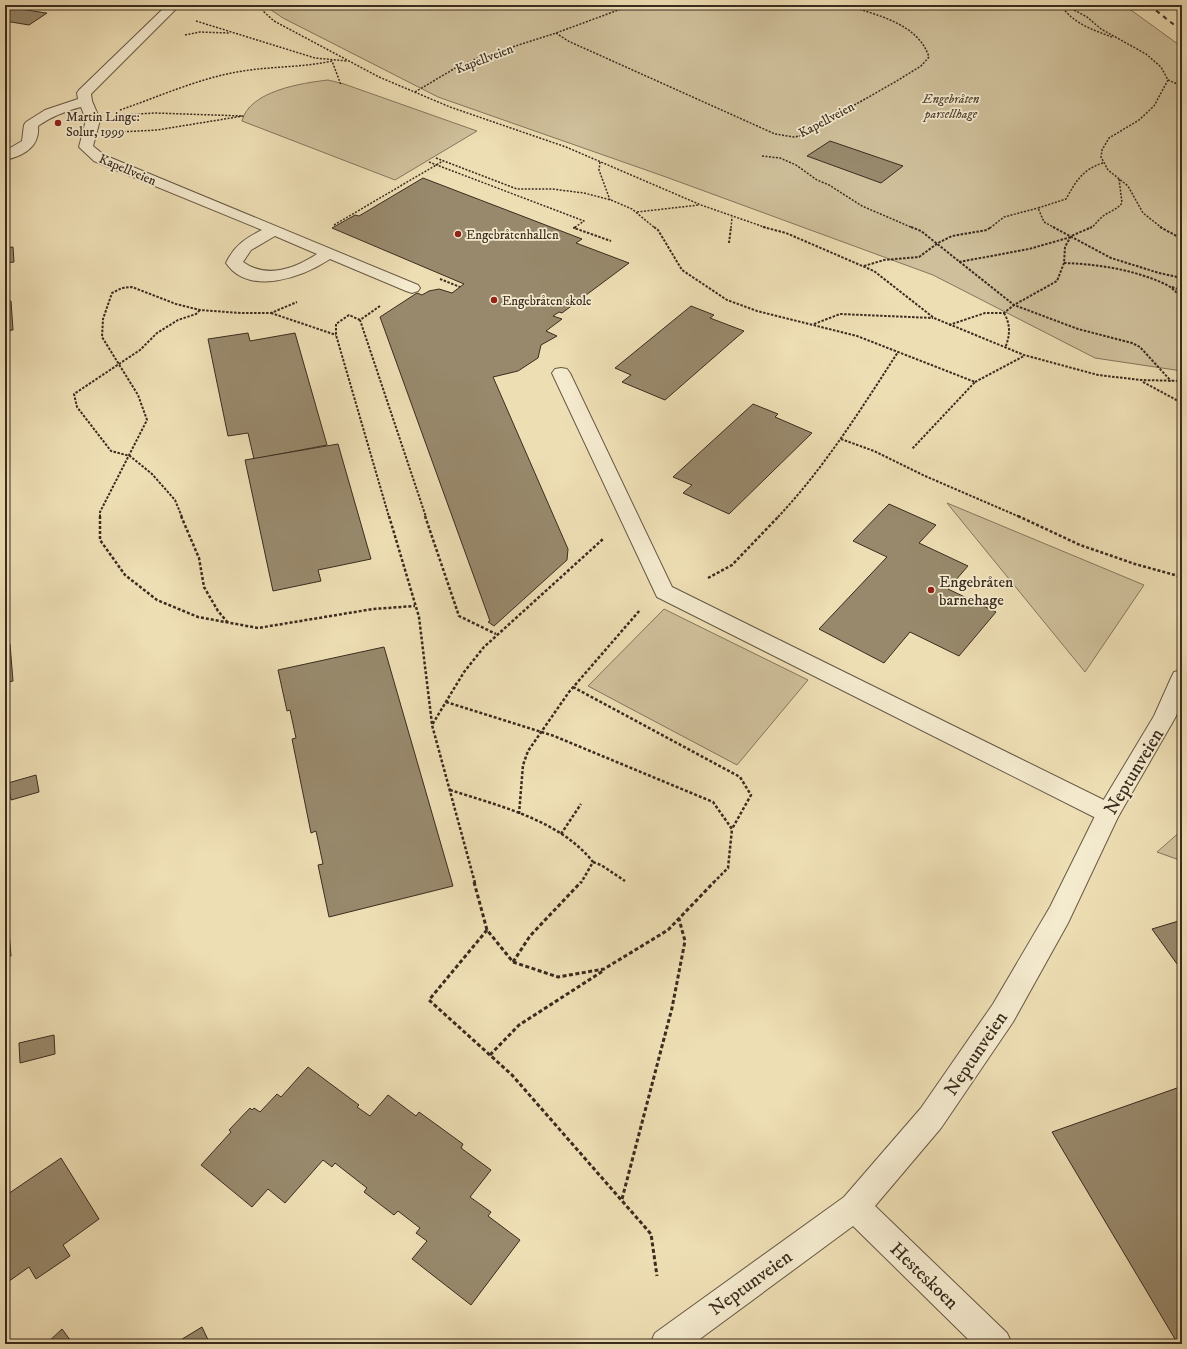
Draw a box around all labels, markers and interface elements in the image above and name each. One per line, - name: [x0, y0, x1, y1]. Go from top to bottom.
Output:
- street label: Kapellveien: [453, 40, 516, 77]
- park label: Engebråten parsellhage: [922, 91, 980, 122]
- street label: Kapellveien: [796, 98, 857, 141]
- place label: Martin Linge: Solur, 1999: [66, 109, 140, 140]
- marker: Martin Linge: Solur, 1999: [53, 118, 63, 128]
- street label: Kapellveien: [96, 151, 159, 189]
- place label: Engebråtenhallen: [466, 227, 559, 243]
- marker: Engebråtenhallen: [453, 229, 463, 239]
- place label: Engebråten skole: [502, 293, 591, 309]
- marker: Engebråten skole: [489, 295, 499, 305]
- place label: Engebråten barnehage: [939, 572, 1014, 610]
- marker: Engebråten barnehage: [926, 585, 936, 595]
- street label: Neptunveien: [1100, 724, 1169, 819]
- street label: Neptunveien: [940, 1007, 1013, 1100]
- street label: Hesteskoen: [885, 1238, 963, 1314]
- street label: Neptunveien: [705, 1245, 797, 1321]

